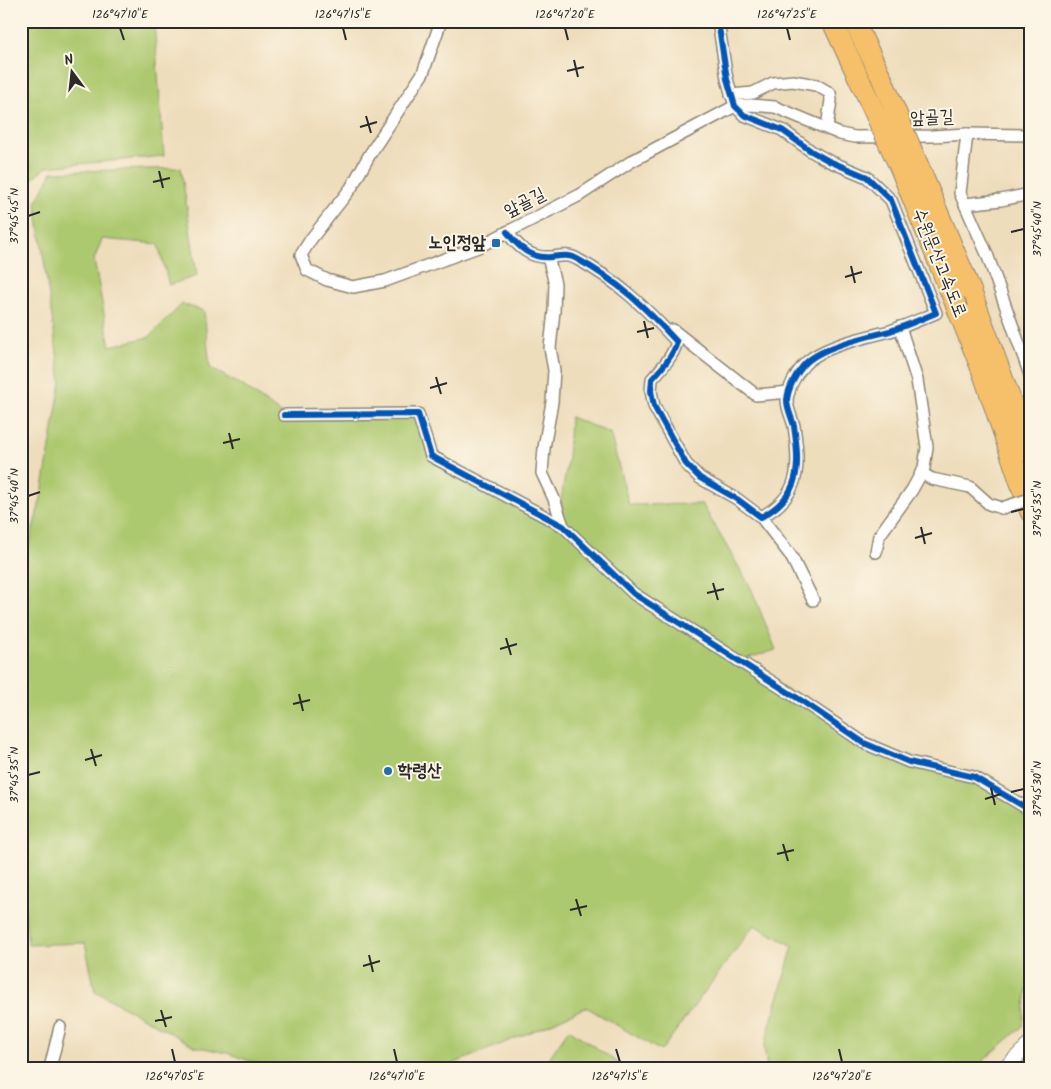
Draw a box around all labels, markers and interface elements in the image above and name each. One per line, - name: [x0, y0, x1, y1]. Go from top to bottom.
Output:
- text: 126°47'10"E: [92, 5, 149, 24]
- text: 126°47'15"E: [315, 5, 372, 24]
- text: 126°47'20"E: [535, 5, 596, 24]
- text: 126°47'25"E: [757, 5, 818, 24]
- north arrow: [48, 48, 98, 98]
- text: N: [62, 49, 76, 72]
- street label: 앞골길: [910, 103, 955, 133]
- street label: 앞골길: [499, 180, 551, 226]
- text: 37°45'45"N: [5, 188, 24, 244]
- text: 37°45'40"N: [1028, 201, 1047, 257]
- street label: 수원문산고속도로: [904, 204, 974, 322]
- place label: 노인정앞: [428, 229, 487, 258]
- marker: 노인정앞: [490, 237, 502, 249]
- text: 37°45'40"N: [5, 468, 24, 524]
- text: 37°45'35"N: [1028, 481, 1047, 537]
- text: 37°45'35"N: [5, 747, 24, 803]
- place label: 학령산: [397, 757, 442, 786]
- text: 37°45'30"N: [1028, 761, 1047, 817]
- marker: 학령산: [382, 765, 394, 777]
- text: 126°47'05"E: [146, 1067, 205, 1086]
- text: 126°47'10"E: [369, 1067, 426, 1086]
- text: 126°47'15"E: [592, 1067, 649, 1086]
- text: 126°47'20"E: [812, 1067, 873, 1086]

